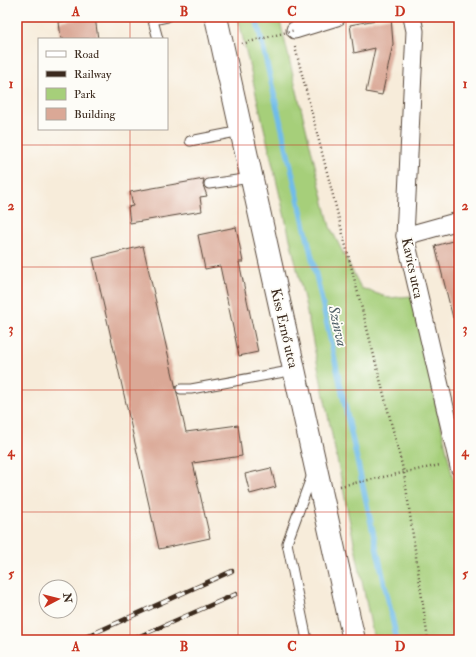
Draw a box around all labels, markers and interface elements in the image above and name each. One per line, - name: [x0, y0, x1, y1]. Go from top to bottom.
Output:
- text: A: [71, 4, 81, 20]
- text: B: [180, 4, 188, 20]
- text: C: [287, 4, 297, 20]
- text: D: [395, 4, 406, 20]
- legend: [38, 38, 168, 130]
- text: Road: [74, 47, 99, 62]
- text: Railway: [74, 67, 112, 82]
- text: 1: [9, 76, 14, 92]
- text: 1: [463, 76, 468, 92]
- text: Park: [74, 87, 96, 102]
- text: Building: [74, 107, 117, 122]
- text: 2: [8, 198, 15, 214]
- text: 2: [462, 198, 469, 214]
- street label: Kavics utca: [398, 236, 427, 300]
- street label: Kiss Ernő utca: [267, 287, 302, 370]
- water label: Szinva: [323, 303, 351, 348]
- text: 3: [9, 321, 14, 337]
- text: 3: [463, 321, 468, 337]
- text: 4: [6, 444, 15, 460]
- text: 4: [460, 444, 469, 460]
- text: 5: [8, 566, 14, 582]
- text: 5: [462, 566, 468, 582]
- north arrow: [38, 579, 78, 619]
- text: N: [60, 591, 75, 605]
- text: A: [71, 639, 81, 655]
- text: B: [180, 639, 188, 655]
- text: C: [287, 639, 297, 655]
- text: D: [395, 639, 406, 655]

